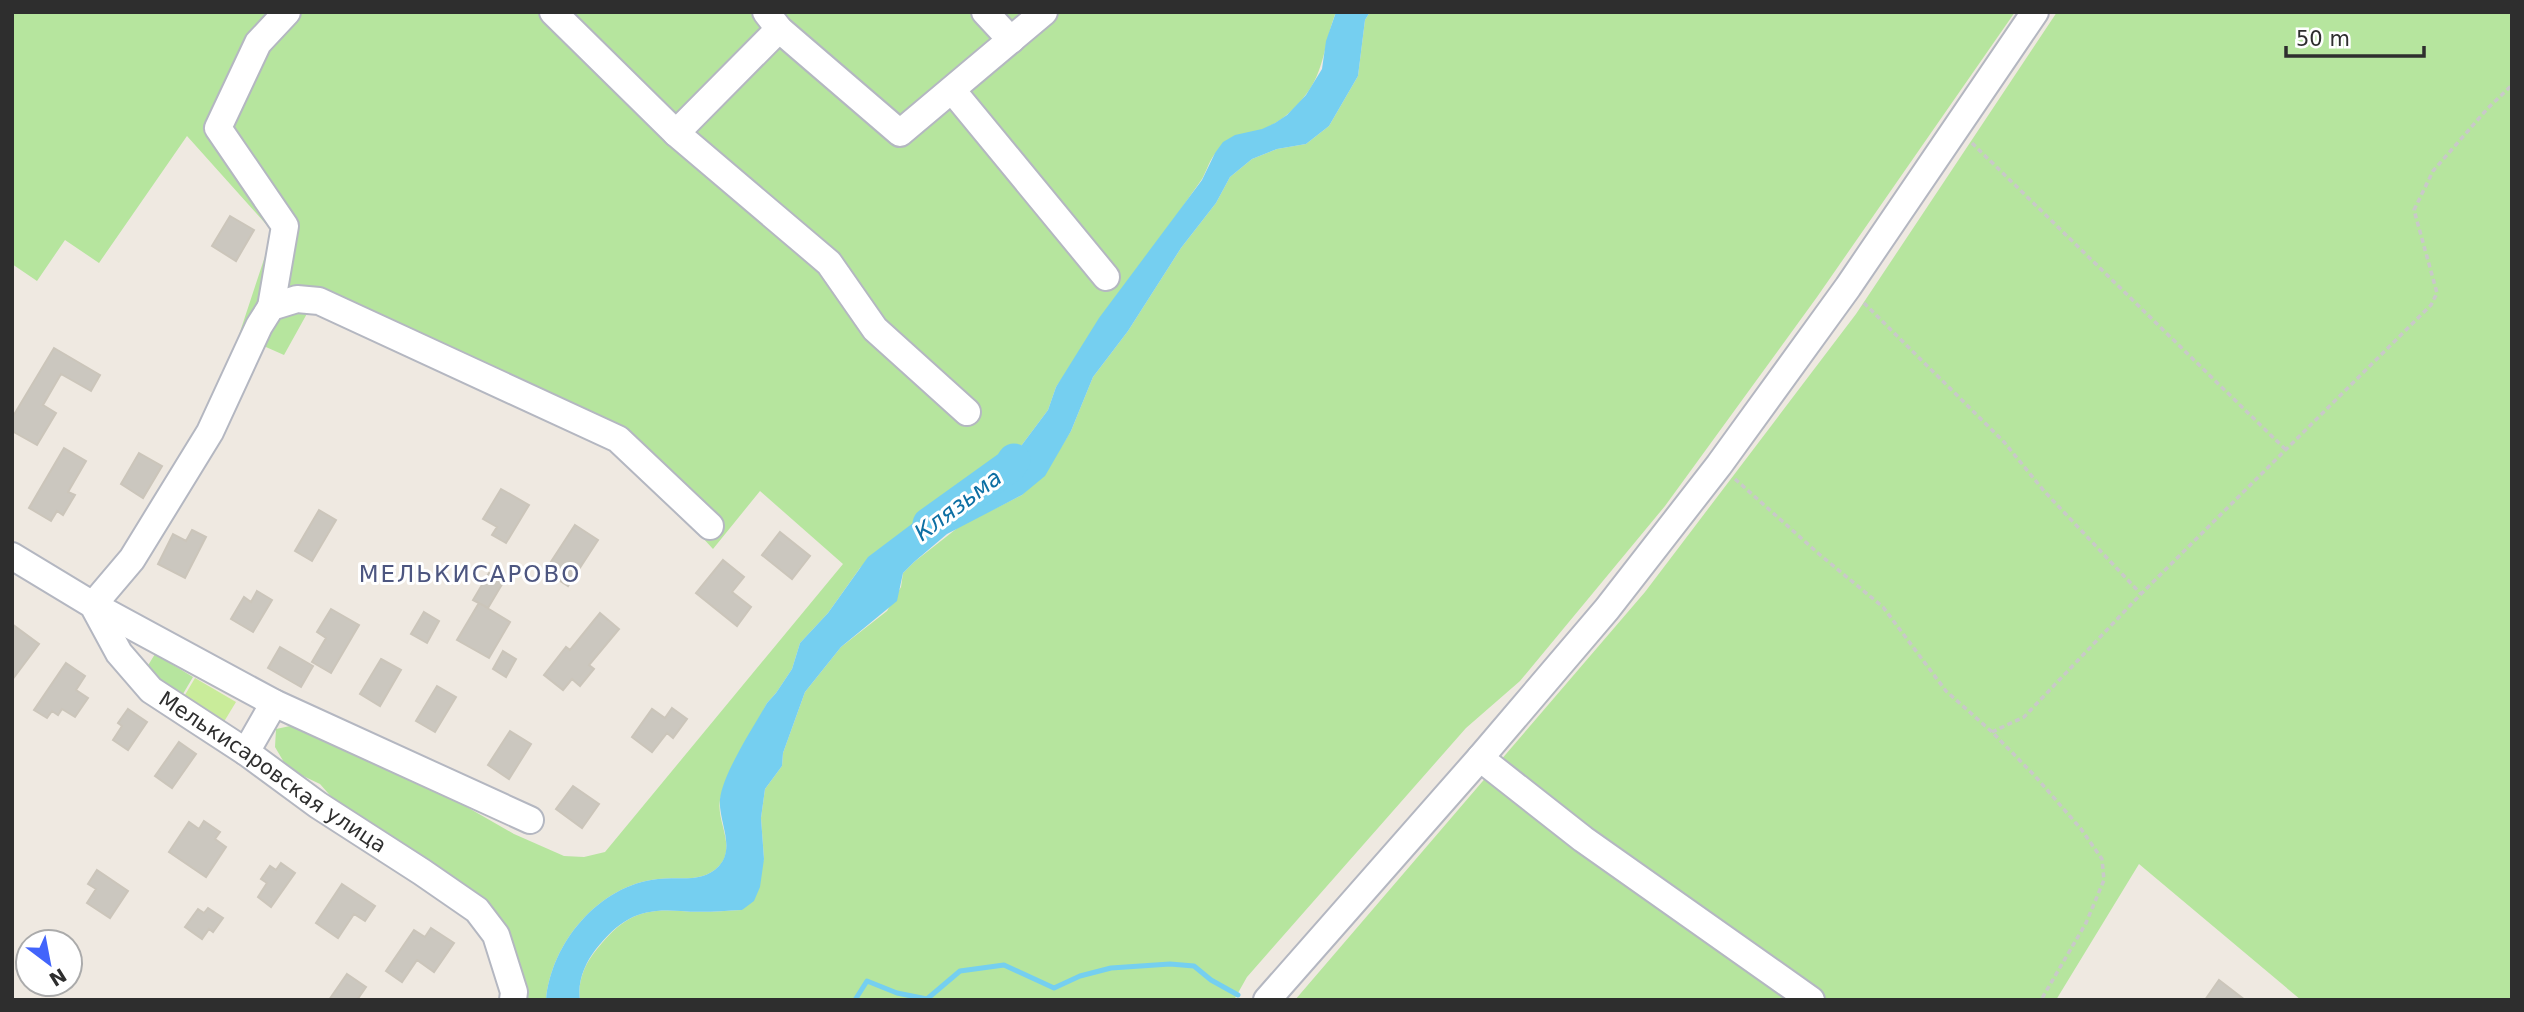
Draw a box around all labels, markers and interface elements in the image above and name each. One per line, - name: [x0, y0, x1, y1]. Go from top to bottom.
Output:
- scale bar: [2286, 14, 2424, 58]
- text: 50 m: [2296, 27, 2350, 51]
- water label: Клязьма: [909, 464, 1007, 546]
- district label: МЕЛЬКИСАРОВО: [359, 561, 581, 587]
- street label: Мелькисаровская улица: [155, 687, 391, 858]
- north arrow: [14, 928, 84, 998]
- text: N: [45, 964, 71, 991]

